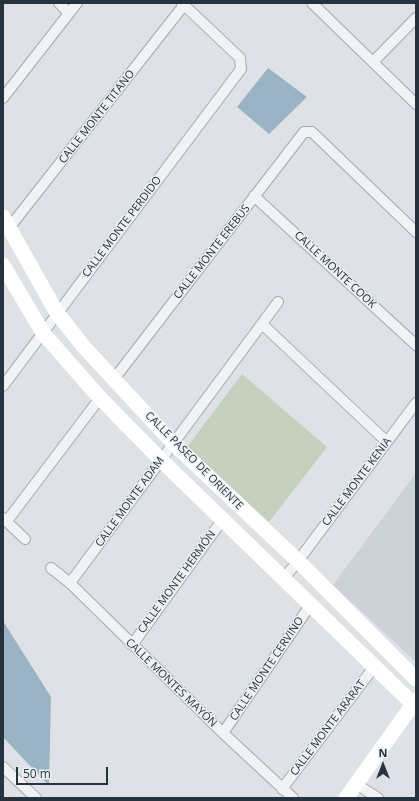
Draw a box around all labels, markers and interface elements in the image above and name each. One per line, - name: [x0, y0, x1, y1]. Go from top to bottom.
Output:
- street label: CALLE MONTE TITANO: [56, 68, 138, 166]
- street label: CALLE MONTE PERDIDO: [80, 174, 164, 280]
- street label: CALLE MONTE EREBUS: [171, 202, 253, 302]
- street label: CALLE MONTE COOK: [291, 229, 379, 311]
- street label: CALLE PASEO DE ORIENTE: [142, 409, 246, 513]
- street label: CALLE MONTE KENIA: [319, 435, 395, 529]
- street label: CALLE MONTE ADAM: [93, 454, 167, 550]
- street label: CALLE MONTE HERMÓN: [135, 528, 219, 636]
- street label: CALLE MONTE CERVINO: [227, 615, 307, 723]
- street label: CALLE MONTES MAYÓN: [123, 636, 219, 730]
- street label: CALLE MONTE ARARAT: [288, 677, 368, 779]
- north arrow: [363, 745, 403, 785]
- text: N: [379, 745, 387, 760]
- scale bar: [18, 759, 110, 785]
- text: 50 m: [23, 765, 51, 782]

